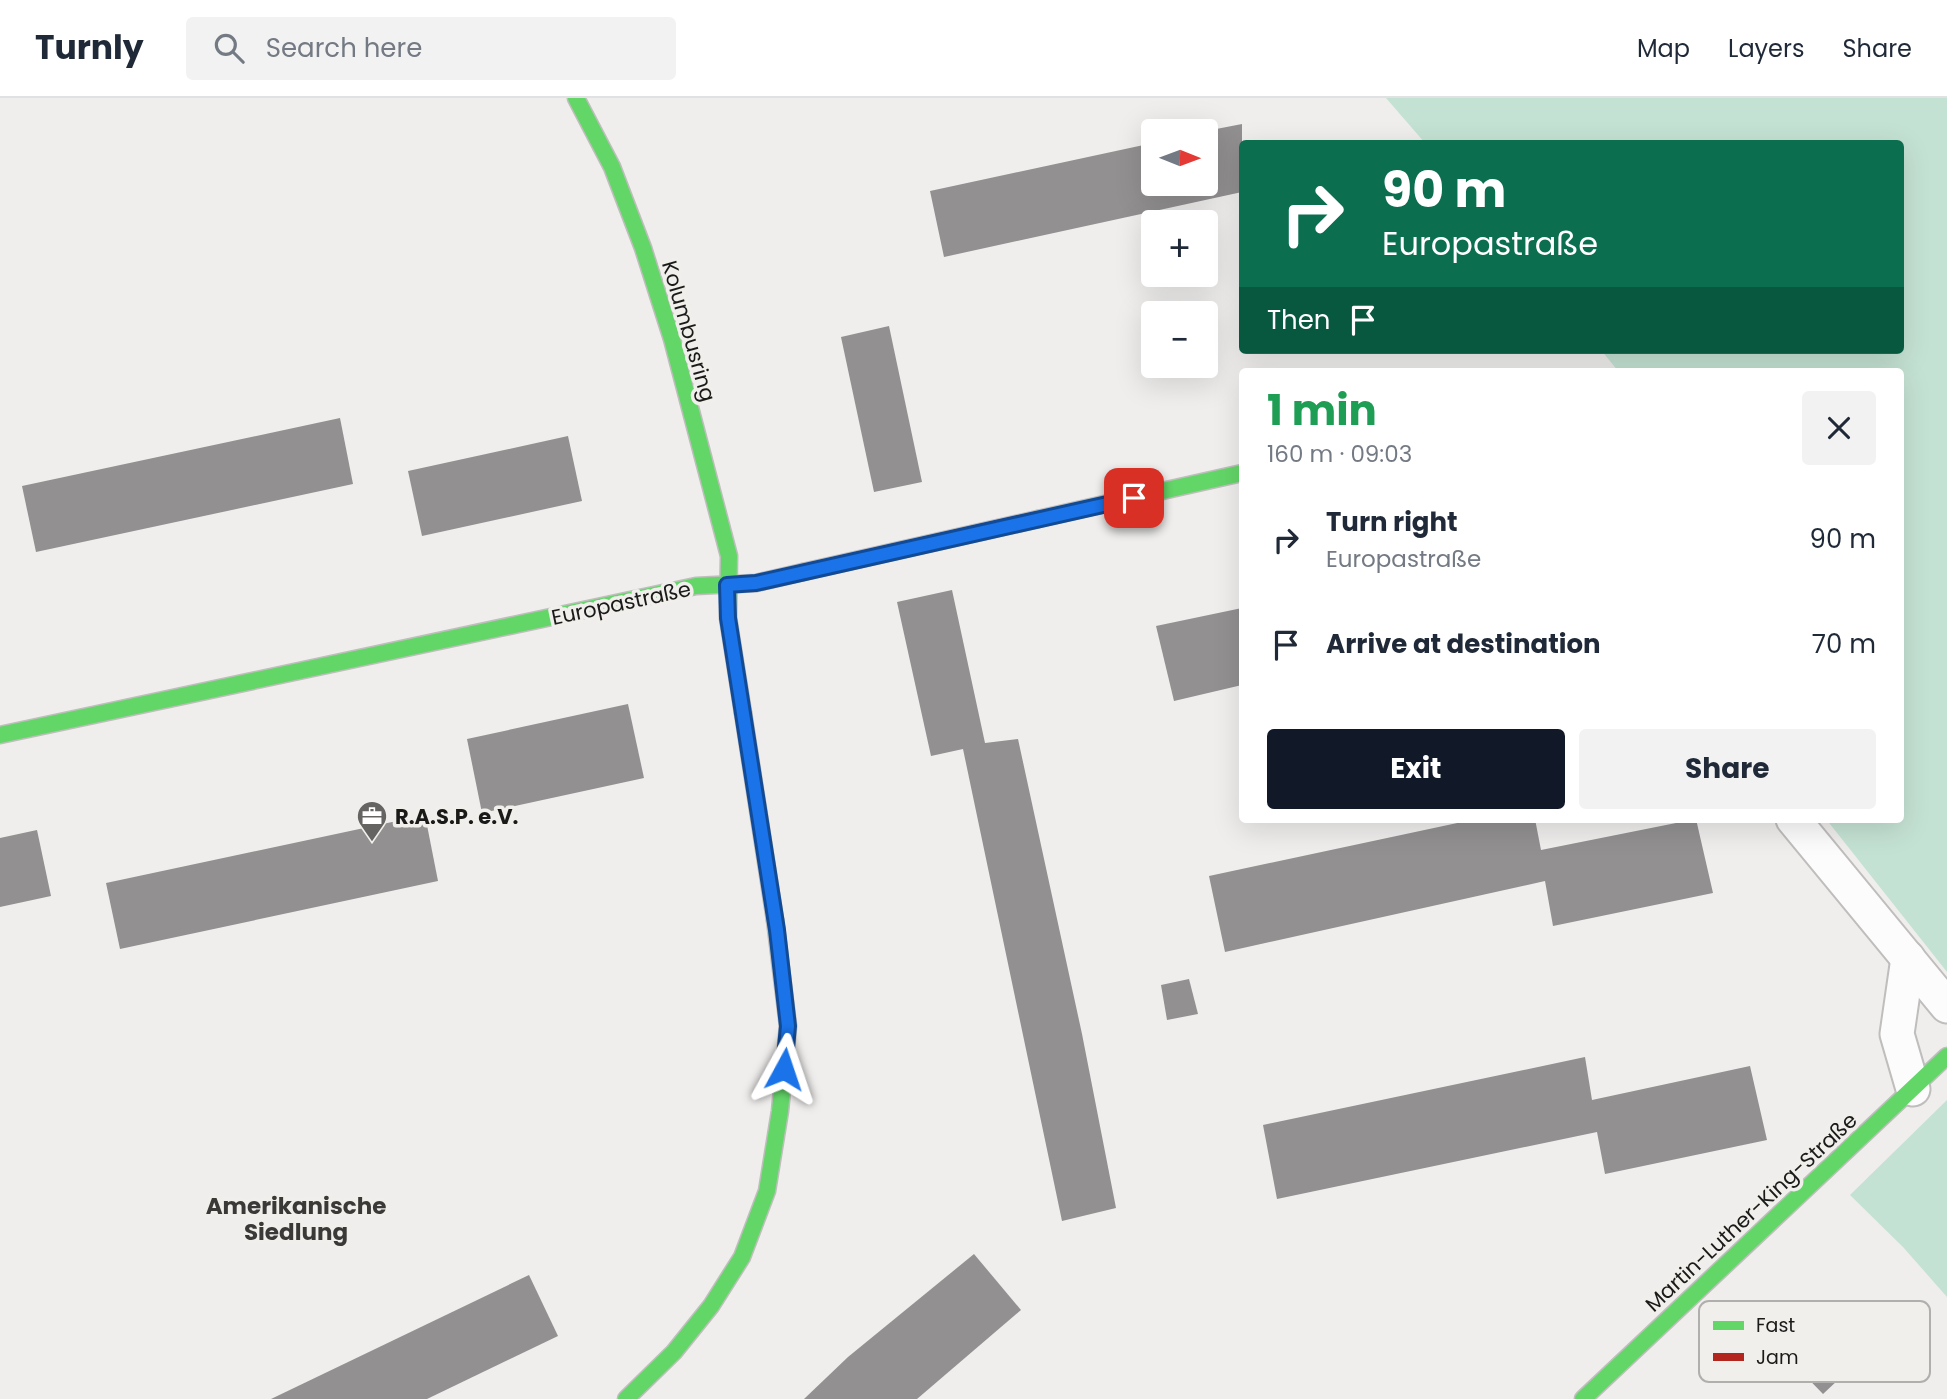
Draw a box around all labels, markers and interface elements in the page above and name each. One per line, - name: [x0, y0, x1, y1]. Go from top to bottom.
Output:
- search box: [186, 17, 676, 80]
- text: Turnly: [35, 24, 144, 71]
- icon: search: [210, 29, 248, 67]
- text: Search here: [266, 30, 422, 66]
- text: Map: [1637, 32, 1690, 65]
- text: Layers: [1728, 32, 1804, 65]
- text: Share: [1842, 32, 1912, 65]
- north arrow: [1141, 119, 1218, 196]
- map controls: [1141, 119, 1218, 378]
- text: 90 m: [1382, 156, 1506, 224]
- icon: right: [1267, 168, 1358, 259]
- button: +: [1141, 210, 1218, 287]
- text: Europastraße: [1382, 221, 1598, 266]
- street label: Kolumbusring: [655, 257, 723, 405]
- button: −: [1141, 301, 1218, 378]
- icon: arrive: [1344, 301, 1382, 339]
- text: Then: [1267, 302, 1330, 338]
- text: 1 min: [1267, 381, 1377, 440]
- button: close: [1802, 391, 1876, 465]
- text: 160 m · 09:03: [1267, 438, 1412, 470]
- pin: [1104, 468, 1164, 528]
- icon: arrive: [1115, 479, 1153, 517]
- text: Turn right: [1326, 504, 1458, 540]
- icon: right: [1267, 521, 1305, 559]
- text: 90 m: [1810, 521, 1876, 557]
- text: Europastraße: [1326, 543, 1481, 575]
- street label: Europastraße: [549, 574, 693, 632]
- icon: arrive: [1267, 626, 1305, 664]
- text: Arrive at destination: [1326, 626, 1601, 662]
- text: 70 m: [1812, 626, 1876, 662]
- button: Exit: [1267, 729, 1565, 809]
- button: Share: [1579, 729, 1876, 809]
- office icon: R.A.S.P. e.V.: [355, 799, 389, 843]
- place label: R.A.S.P. e.V.: [395, 802, 519, 831]
- position arrow: [747, 1032, 821, 1106]
- street label: Martin-Luther-King-Straße: [1639, 1106, 1863, 1318]
- district label: Amerikanische Siedlung: [206, 1190, 386, 1248]
- legend: [1699, 1301, 1930, 1382]
- text: Fast: [1756, 1312, 1795, 1339]
- text: Jam: [1756, 1344, 1798, 1371]

